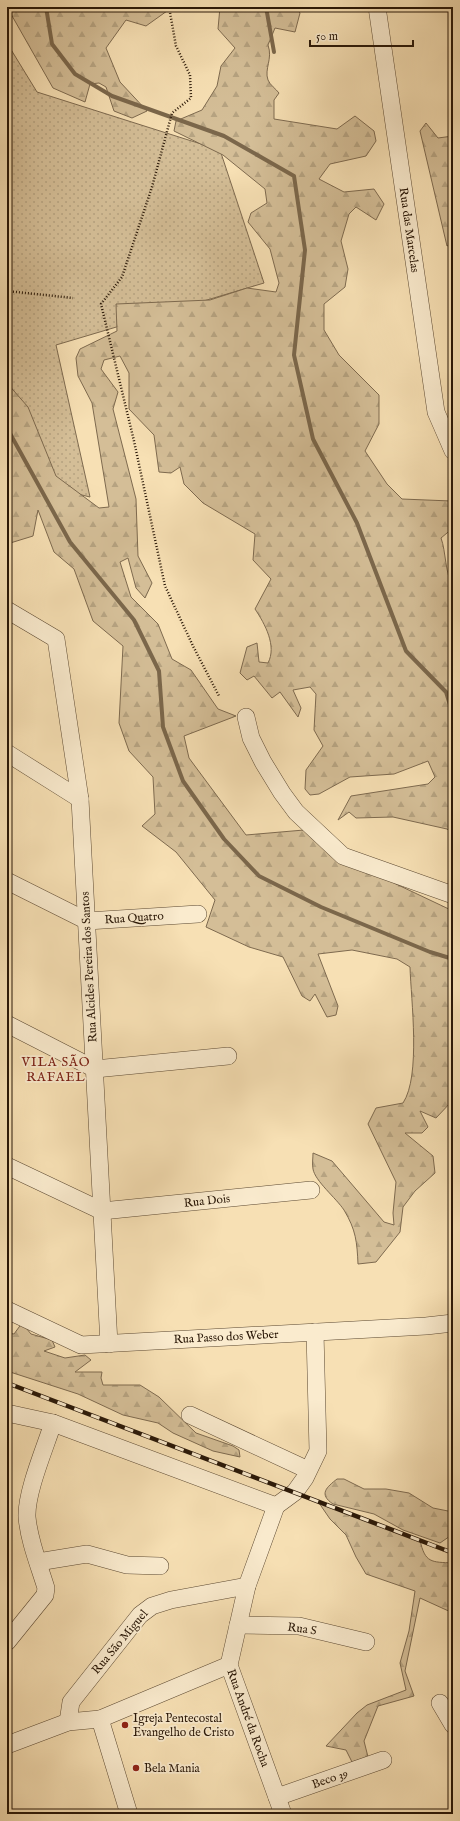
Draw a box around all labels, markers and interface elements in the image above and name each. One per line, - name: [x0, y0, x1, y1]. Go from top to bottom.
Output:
- scale bar: [310, 22, 413, 48]
- text: 50 m: [316, 29, 338, 44]
- street label: Rua das Marcelas: [396, 186, 422, 274]
- street label: Rua Alcides Pereira dos Santos: [78, 891, 100, 1043]
- street label: Rua Quatro: [104, 908, 165, 928]
- district label: VILA SÃO RAFAEL: [20, 1054, 91, 1086]
- street label: Rua Dois: [183, 1191, 231, 1211]
- street label: Rua Passo dos Weber: [173, 1327, 279, 1347]
- street label: Rua São Miguel: [89, 1606, 152, 1677]
- street label: Rua S: [286, 1620, 318, 1638]
- street label: Rua André da Rocha: [223, 1667, 273, 1770]
- place label: Igreja Pentecostal Evangelho de Cristo: [133, 1711, 235, 1740]
- marker: Igreja Pentecostal Evangelho de Cristo: [120, 1720, 130, 1730]
- place label: Bela Mania: [144, 1761, 201, 1776]
- marker: Bela Mania: [131, 1763, 141, 1773]
- street label: Beco 39: [310, 1766, 350, 1792]

